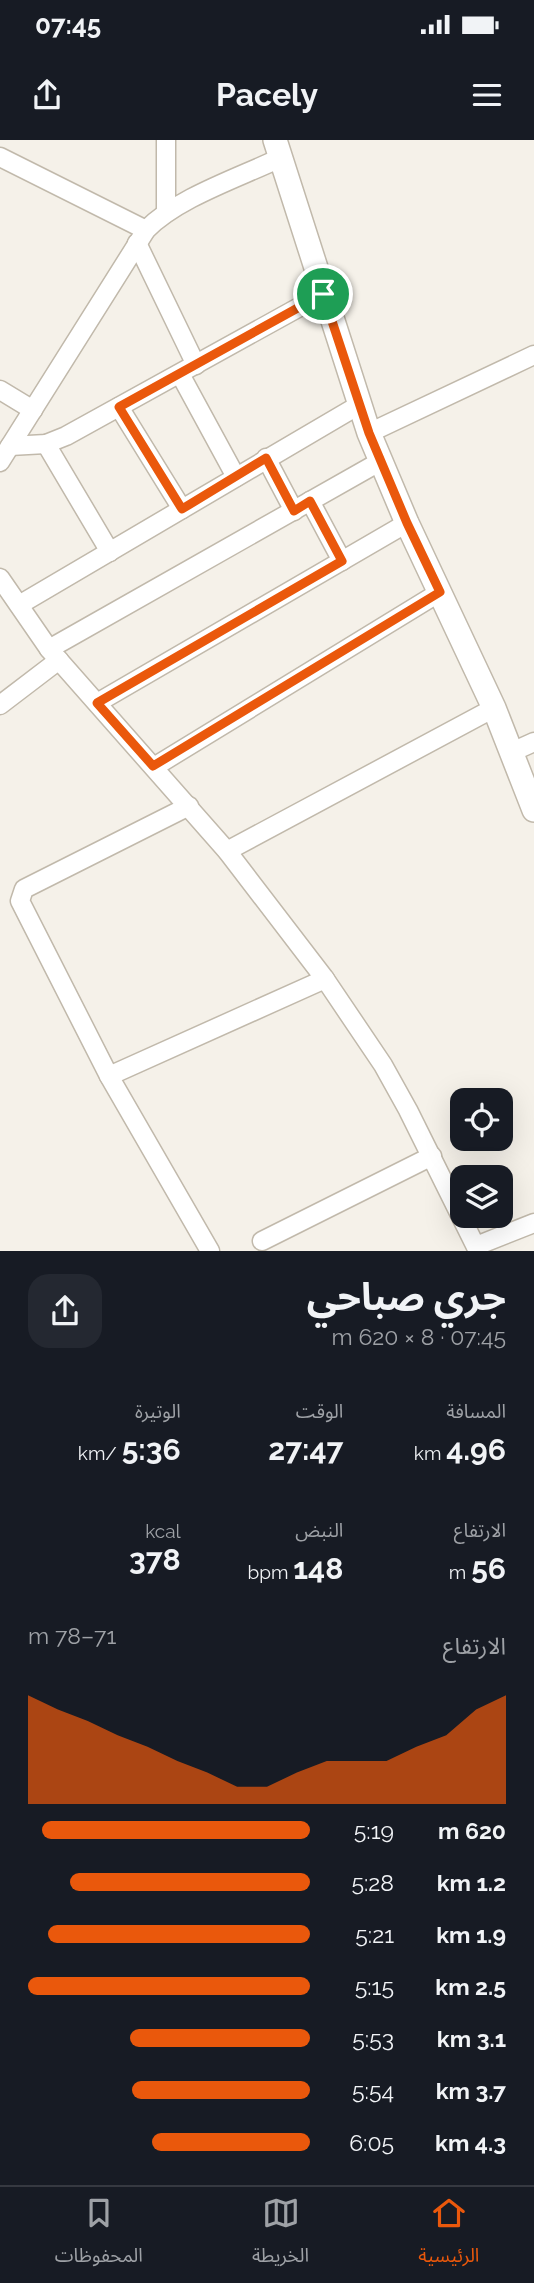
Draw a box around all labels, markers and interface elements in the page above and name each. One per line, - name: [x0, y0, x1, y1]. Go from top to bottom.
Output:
- text: 07:45: [35, 10, 101, 40]
- icon: share: [28, 76, 66, 114]
- text: Pacely: [216, 76, 318, 113]
- icon: menu: [468, 76, 506, 114]
- pin: [293, 264, 353, 324]
- icon: arrive: [304, 275, 342, 313]
- map controls: [450, 1088, 513, 1228]
- button: locate: [450, 1088, 513, 1151]
- button: layers: [450, 1165, 513, 1228]
- button: share: [28, 1274, 102, 1348]
- text: جري صباحي: [307, 1274, 506, 1319]
- text: 07:45 · 8 × 620 m: [331, 1323, 506, 1350]
- text: الوتيرة: [135, 1400, 181, 1422]
- text: الوقت: [296, 1400, 343, 1422]
- text: المسافة: [446, 1400, 506, 1422]
- text: 5:36: [122, 1432, 181, 1467]
- text: 27:47: [268, 1432, 343, 1467]
- text: 4.96: [446, 1432, 506, 1467]
- text: /km: [78, 1442, 122, 1464]
- text: km: [414, 1442, 446, 1464]
- text: النبض: [295, 1519, 343, 1541]
- text: الارتفاع: [454, 1519, 506, 1541]
- text: kcal: [145, 1520, 181, 1542]
- text: 378: [129, 1542, 181, 1577]
- text: 148: [293, 1551, 343, 1586]
- text: 56: [471, 1551, 506, 1586]
- text: bpm: [247, 1561, 293, 1583]
- text: m: [449, 1561, 471, 1583]
- text: 71–78 m: [28, 1622, 116, 1649]
- text: الارتفاع: [443, 1632, 506, 1659]
- text: 5:19: [354, 1817, 394, 1844]
- text: 620 m: [438, 1817, 506, 1844]
- text: 5:28: [352, 1869, 394, 1896]
- text: 1.2 km: [437, 1869, 506, 1896]
- text: 5:21: [355, 1921, 394, 1948]
- text: 1.9 km: [436, 1921, 506, 1948]
- text: 5:15: [355, 1973, 394, 2000]
- text: 2.5 km: [435, 1973, 506, 2000]
- text: 5:53: [352, 2025, 394, 2052]
- text: 3.1 km: [437, 2025, 506, 2052]
- text: 5:54: [352, 2077, 394, 2104]
- text: 3.7 km: [436, 2077, 506, 2104]
- text: 6:05: [349, 2129, 394, 2156]
- text: 4.3 km: [435, 2129, 506, 2156]
- tab: المحفوظات: [55, 2194, 143, 2276]
- tab: الخريطة: [252, 2194, 309, 2276]
- tab: الرئيسية: [418, 2194, 479, 2276]

